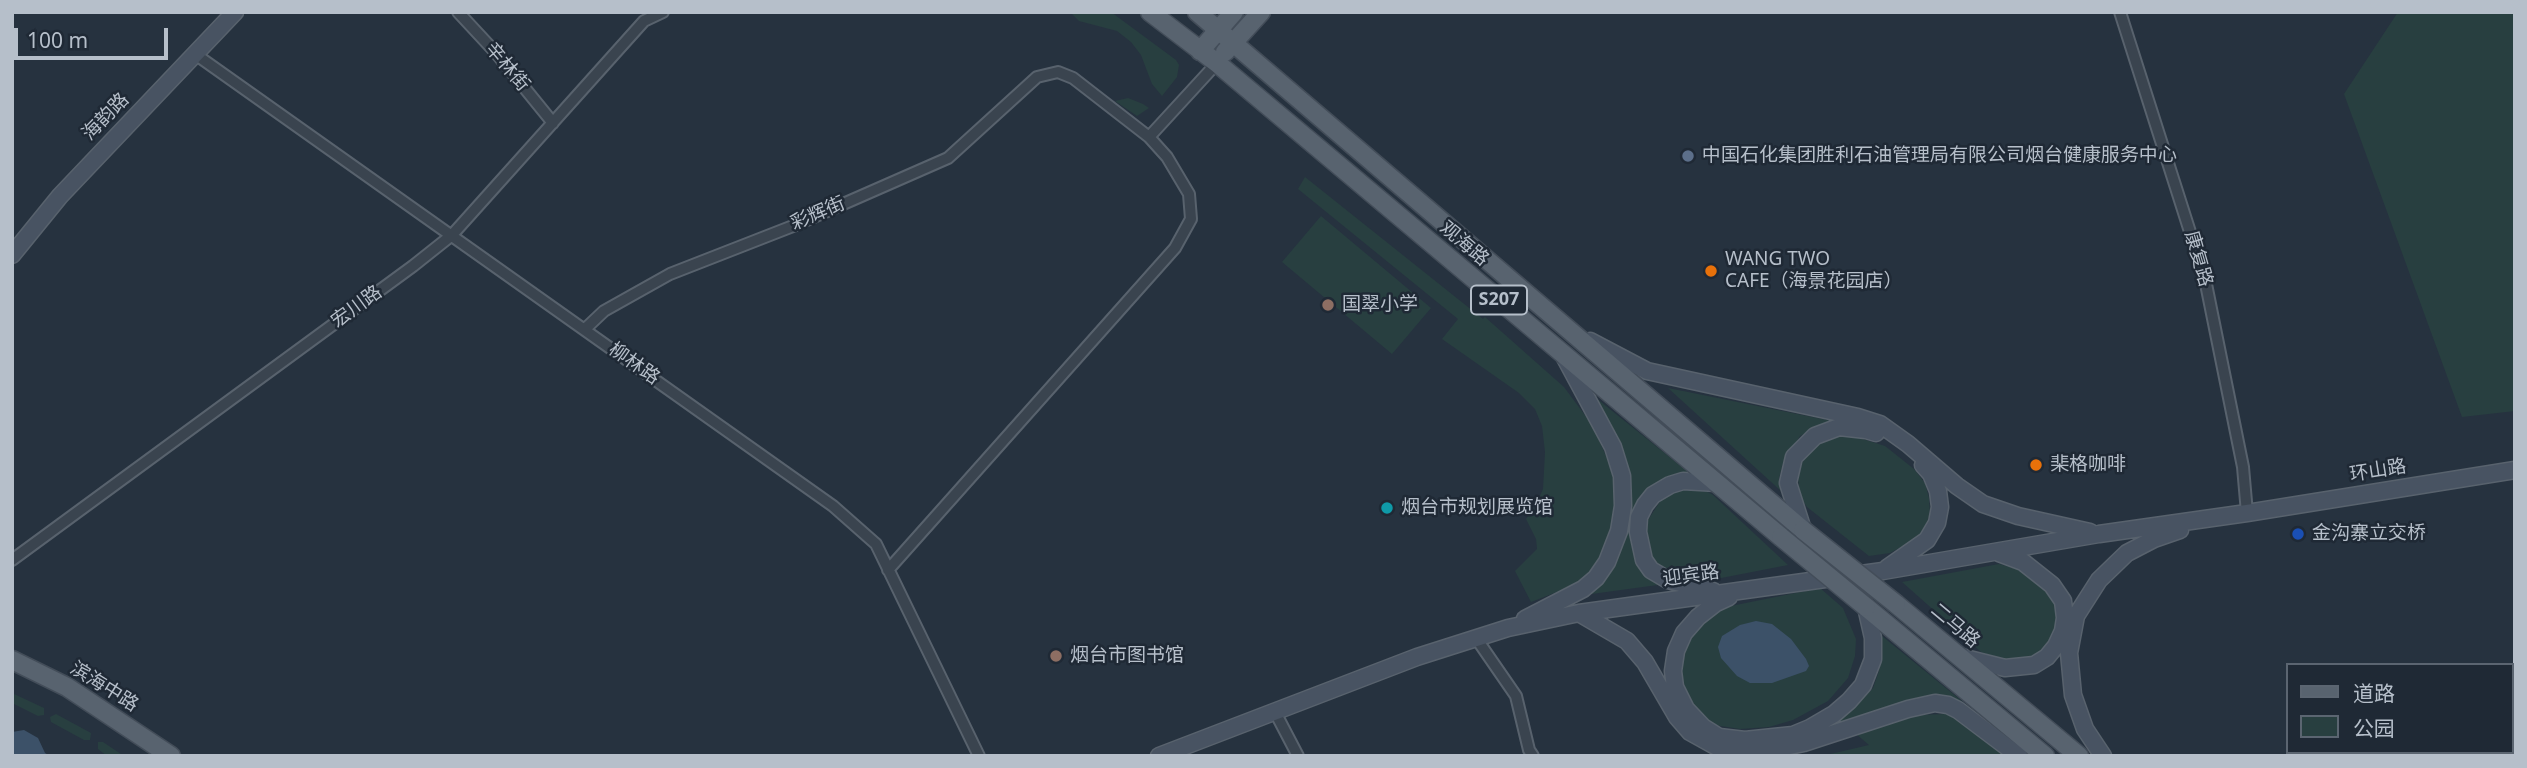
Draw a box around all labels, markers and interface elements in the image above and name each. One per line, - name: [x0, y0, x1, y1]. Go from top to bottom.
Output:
- scale bar: [18, 14, 172, 58]
- text: 100 m: [27, 26, 88, 54]
- street label: 辛林街: [480, 38, 534, 96]
- street label: 海韵路: [78, 89, 134, 145]
- place label: 中国石化集团胜利石油管理局有限公司烟台健康服务中心: [1702, 145, 2177, 167]
- marker: 中国石化集团胜利石油管理局有限公司烟台健康服务中心: [1680, 148, 1696, 164]
- street label: 彩辉街: [787, 192, 849, 236]
- street label: 观海路: [1435, 217, 1493, 271]
- street label: 康复路: [2179, 228, 2217, 290]
- place label: WANG TWO CAFE（海景花园店）: [1725, 249, 1903, 293]
- marker: WANG TWO CAFE（海景花园店）: [1703, 263, 1719, 279]
- street label: 宏川路: [327, 281, 387, 333]
- road number: S207: [1471, 286, 1527, 314]
- place label: 国翠小学: [1342, 294, 1418, 316]
- marker: 国翠小学: [1320, 297, 1336, 313]
- street label: 柳林路: [604, 338, 664, 390]
- place label: 棐格咖啡: [2050, 454, 2126, 476]
- street label: 环山路: [2348, 455, 2408, 487]
- marker: 棐格咖啡: [2028, 457, 2044, 473]
- place label: 烟台市规划展览馆: [1401, 497, 1553, 519]
- marker: 烟台市规划展览馆: [1379, 500, 1395, 516]
- place label: 金沟寨立交桥: [2312, 523, 2426, 545]
- marker: 金沟寨立交桥: [2290, 526, 2306, 542]
- street label: 迎宾路: [1661, 561, 1721, 591]
- street label: 二马路: [1926, 599, 1984, 653]
- place label: 烟台市图书馆: [1070, 645, 1184, 667]
- marker: 烟台市图书馆: [1048, 648, 1064, 664]
- street label: 滨海中路: [66, 657, 142, 717]
- legend: [2286, 663, 2513, 754]
- text: 道路: [2353, 679, 2395, 707]
- text: 公园: [2353, 714, 2395, 742]

